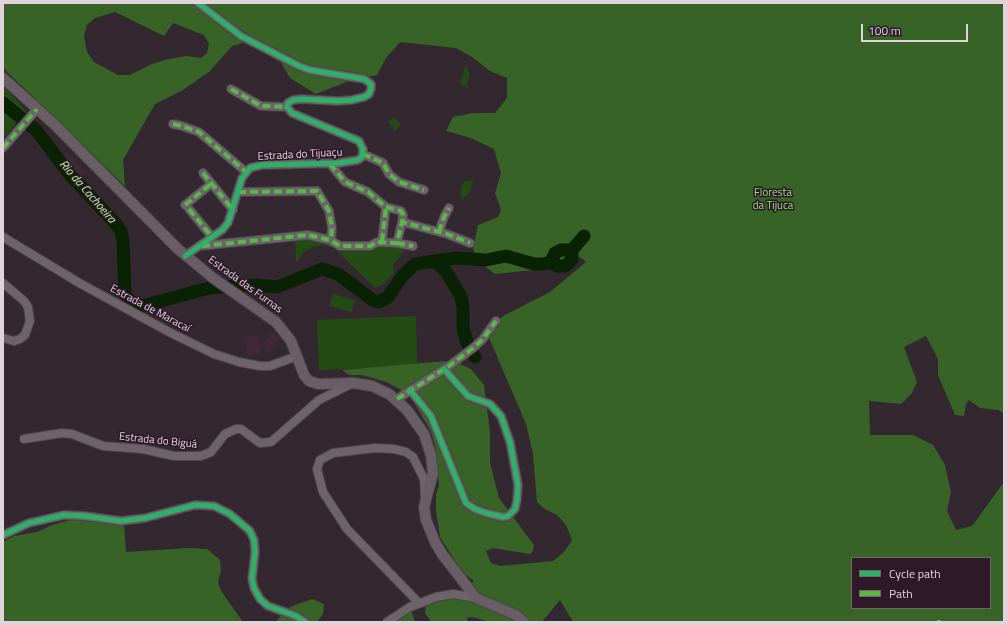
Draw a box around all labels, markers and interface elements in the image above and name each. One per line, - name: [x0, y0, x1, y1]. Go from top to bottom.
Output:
- scale bar: [863, 16, 970, 42]
- text: 100 m: [868, 21, 901, 40]
- street label: Estrada do Tijuaçu: [257, 146, 343, 164]
- water label: Rio da Cachoeira: [56, 158, 118, 226]
- park label: Floresta da Tijuca: [753, 186, 793, 212]
- street label: Estrada das Furnas: [205, 254, 285, 316]
- street label: Estrada de Maracaí: [108, 282, 192, 336]
- street label: Estrada do Biguá: [118, 430, 198, 452]
- legend: [851, 557, 991, 609]
- text: Cycle path: [889, 564, 941, 583]
- text: Path: [889, 584, 913, 603]

